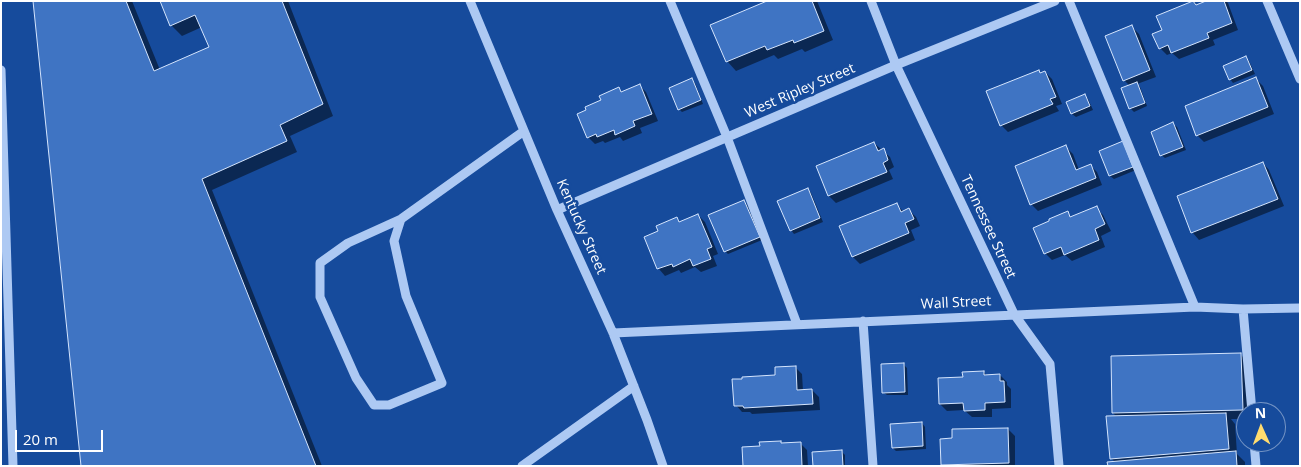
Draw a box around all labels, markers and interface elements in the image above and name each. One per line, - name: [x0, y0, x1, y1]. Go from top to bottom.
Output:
- street label: West Ripley Street: [742, 60, 858, 122]
- street label: Tennessee Street: [957, 173, 1019, 281]
- street label: Kentucky Street: [552, 177, 610, 277]
- street label: Wall Street: [920, 293, 992, 313]
- north arrow: [1236, 402, 1286, 452]
- text: N: [1254, 403, 1267, 422]
- scale bar: [18, 420, 105, 452]
- text: 20 m: [23, 429, 58, 449]

